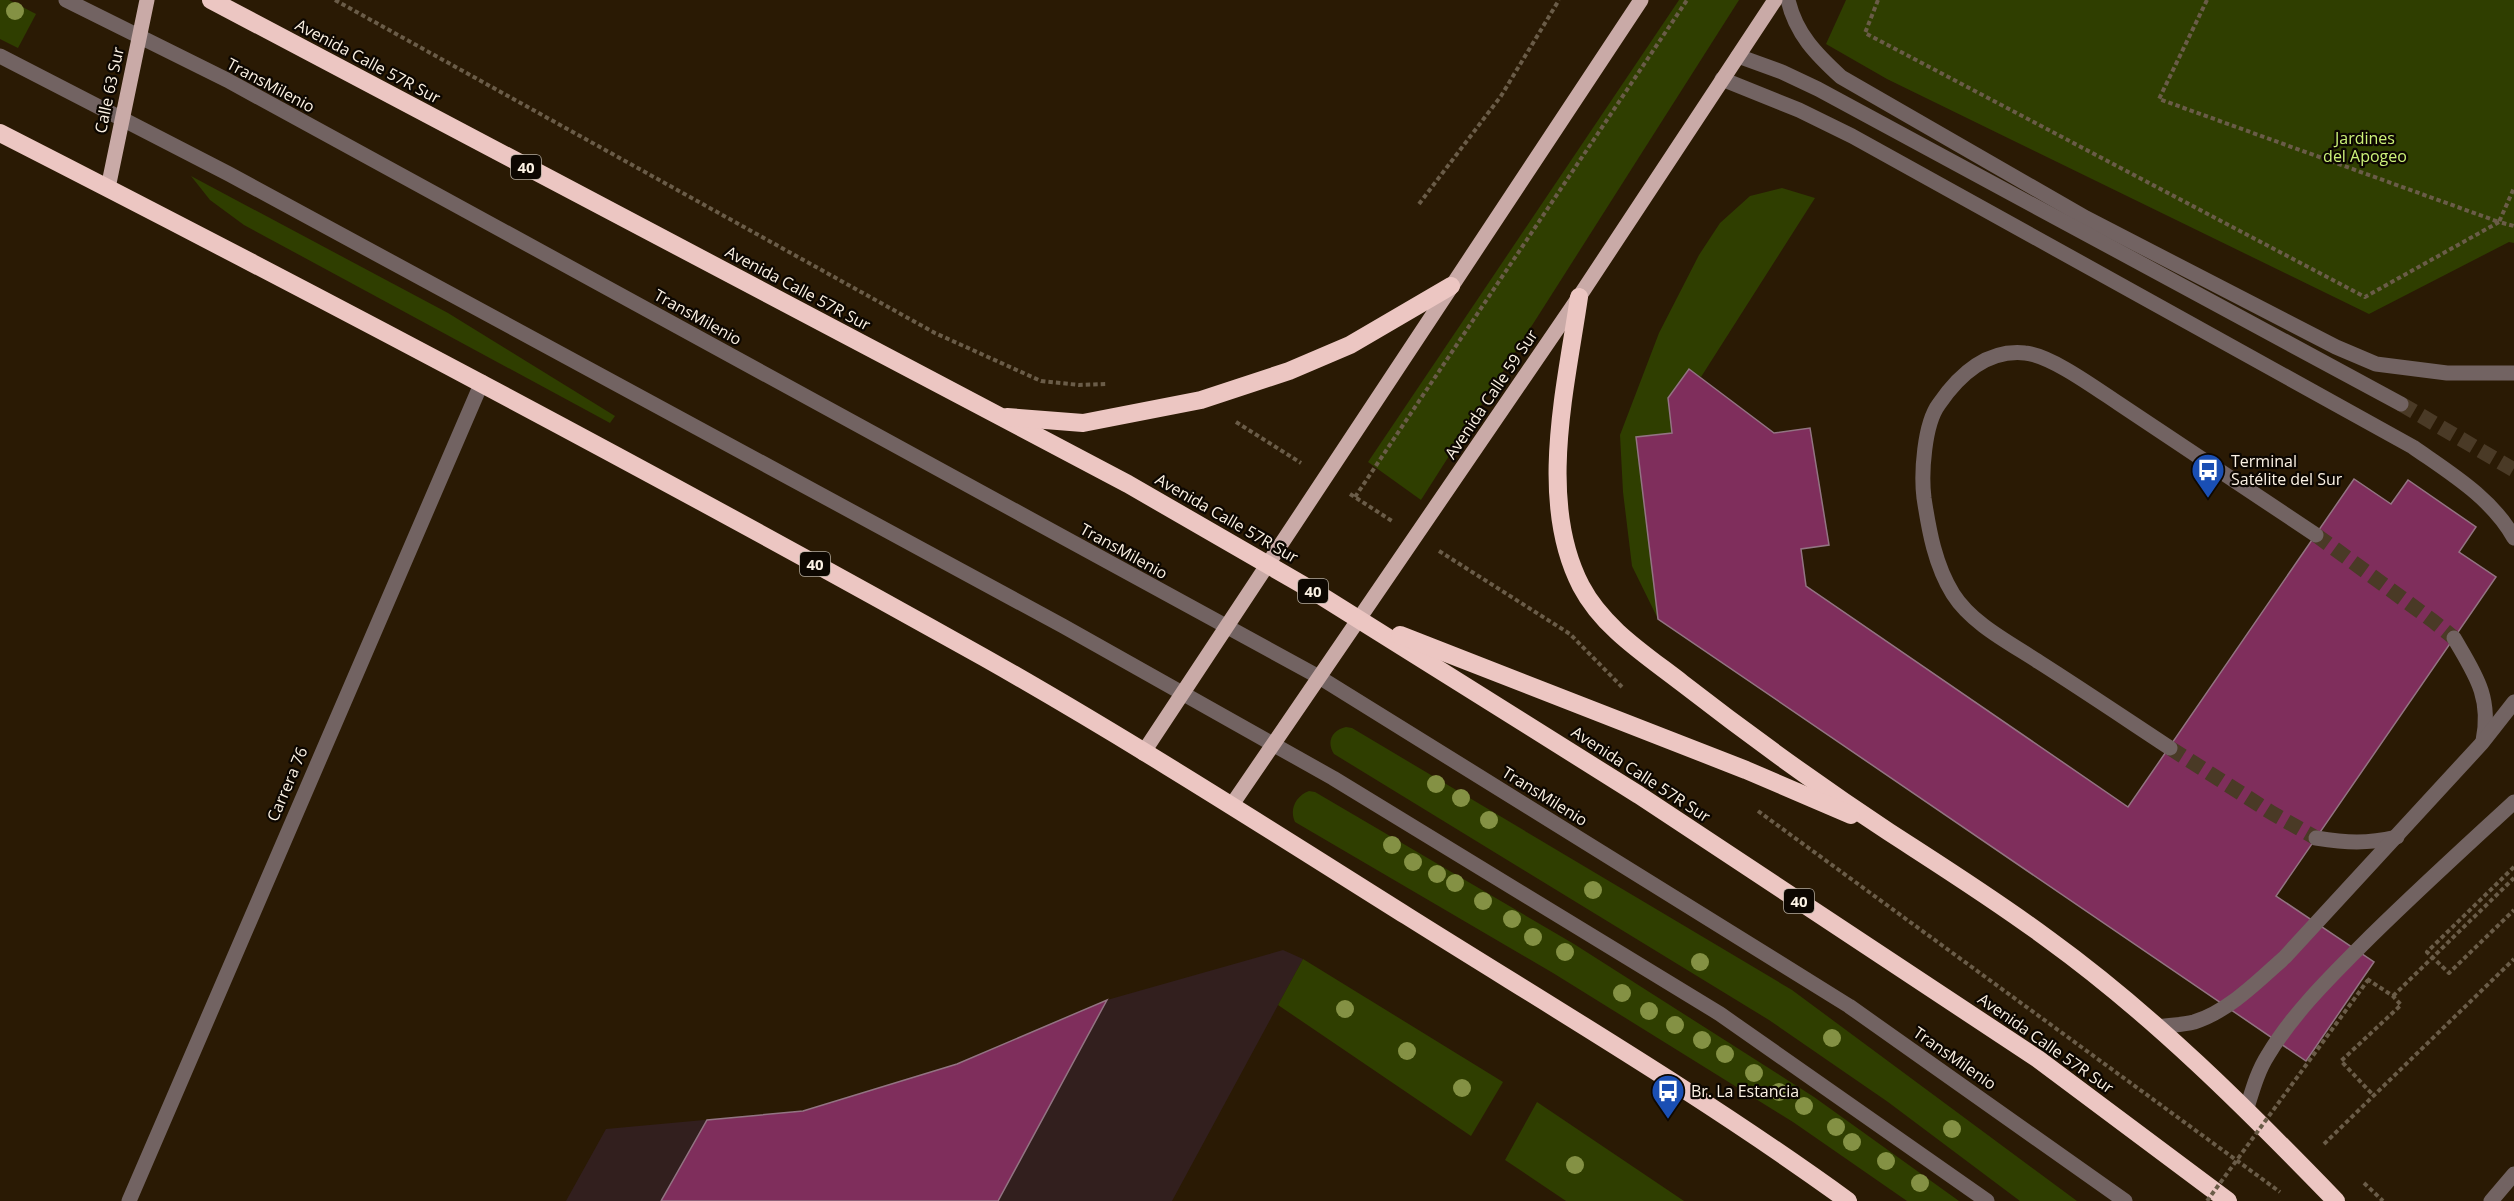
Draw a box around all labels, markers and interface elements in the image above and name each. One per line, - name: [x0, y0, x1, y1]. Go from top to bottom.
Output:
- street label: Avenida Calle 57R Sur: [292, 13, 445, 109]
- street label: Calle 63 Sur: [89, 44, 129, 135]
- street label: TransMilenio: [223, 53, 319, 117]
- park label: Jardines del Apogeo: [2323, 127, 2407, 167]
- road number: 40: [511, 155, 541, 179]
- street label: Avenida Calle 57R Sur: [722, 240, 875, 336]
- street label: TransMilenio: [650, 284, 746, 350]
- street label: Avenida Calle 59 Sur: [1440, 325, 1543, 463]
- place label: Terminal Satélite del Sur: [2231, 450, 2343, 490]
- bus stop icon: Terminal Satélite del Sur: [2190, 452, 2226, 499]
- street label: Avenida Calle 57R Sur: [1152, 468, 1303, 568]
- street label: TransMilenio: [1076, 518, 1172, 584]
- road number: 40: [800, 552, 830, 576]
- road number: 40: [1298, 579, 1328, 603]
- street label: Avenida Calle 57R Sur: [1567, 721, 1715, 827]
- street label: Carrera 76: [261, 743, 313, 825]
- street label: TransMilenio: [1498, 761, 1592, 831]
- road number: 40: [1784, 889, 1814, 913]
- street label: Avenida Calle 57R Sur: [1974, 988, 2119, 1099]
- street label: TransMilenio: [1909, 1021, 2001, 1095]
- bus stop icon: Br. La Estancia: [1650, 1073, 1686, 1120]
- place label: Br. La Estancia: [1691, 1080, 1799, 1102]

